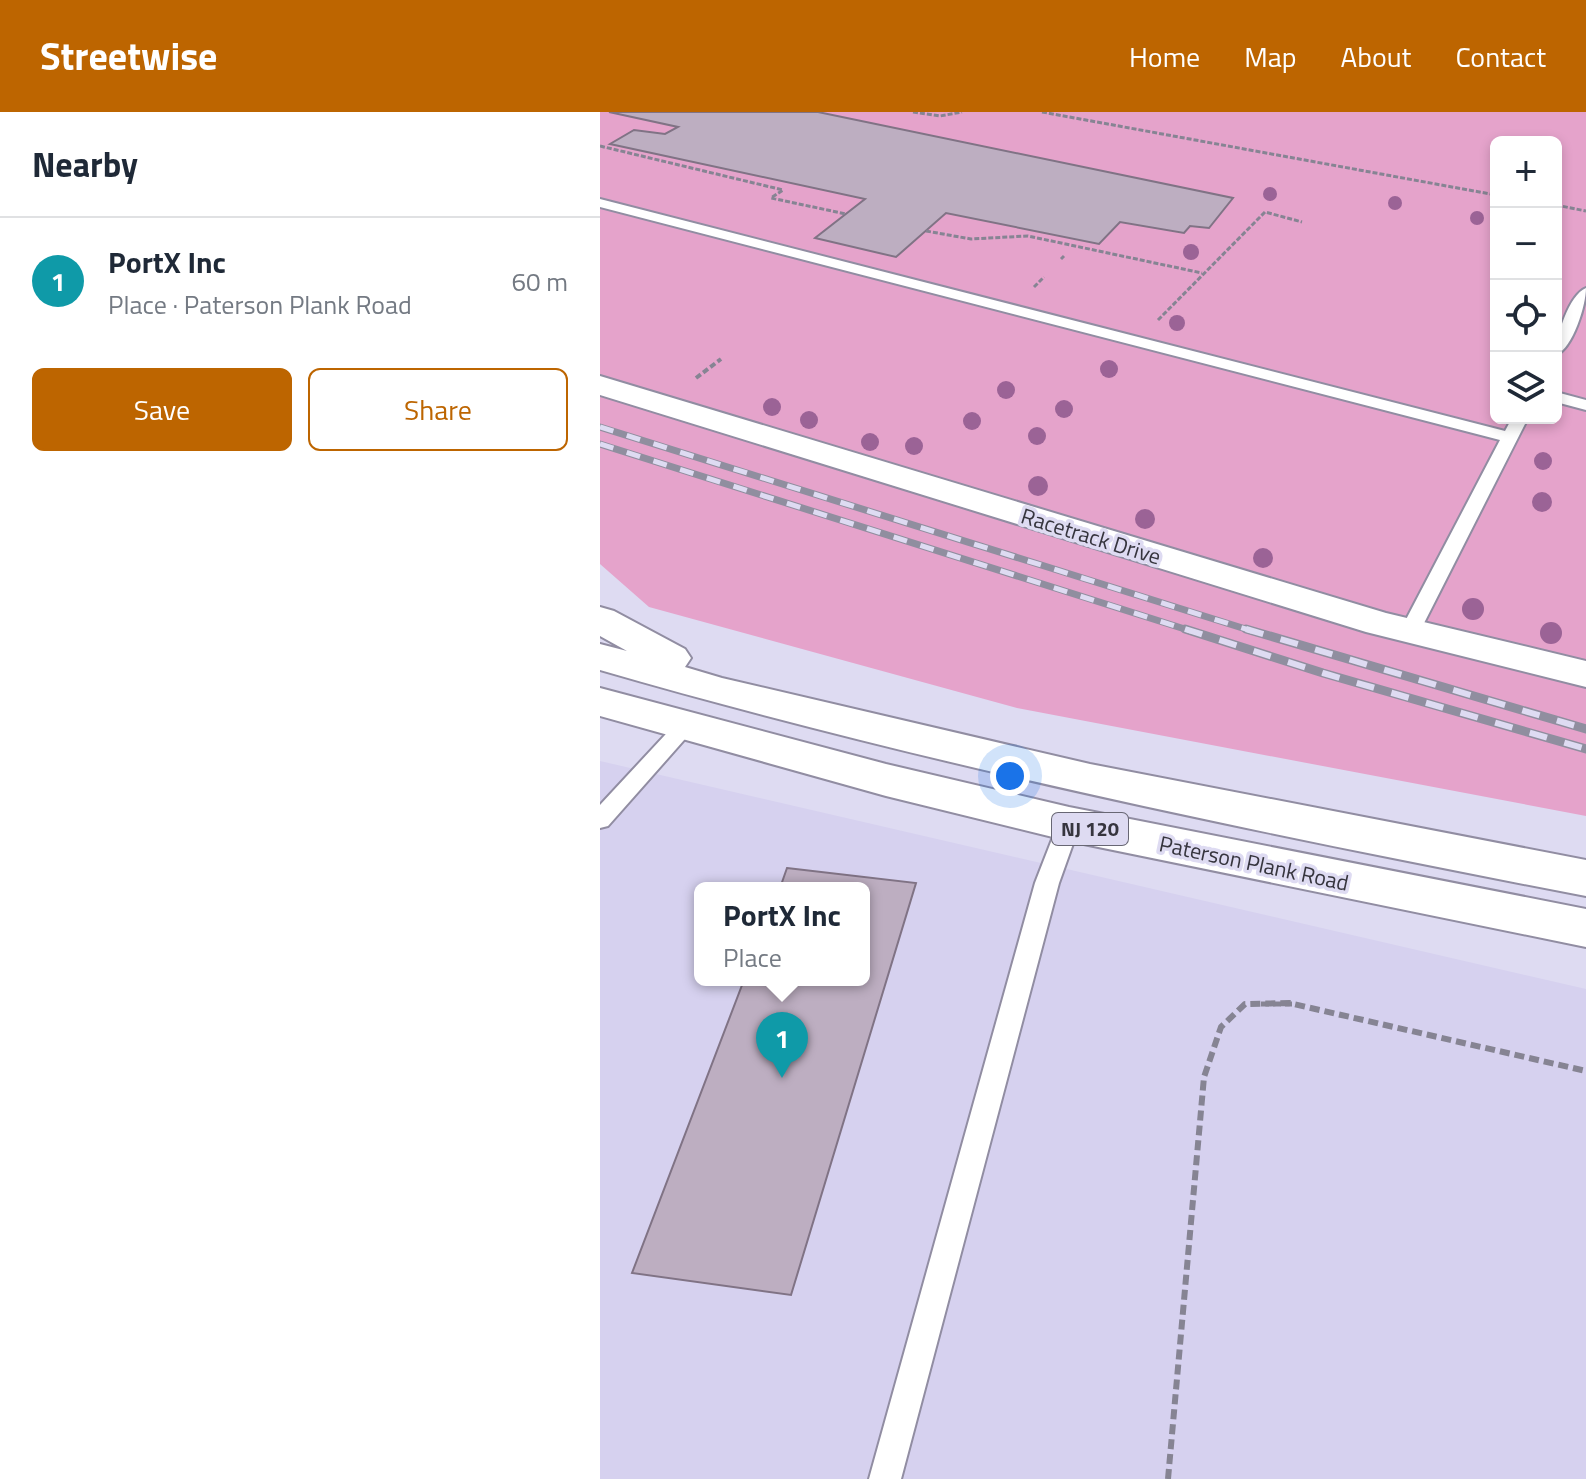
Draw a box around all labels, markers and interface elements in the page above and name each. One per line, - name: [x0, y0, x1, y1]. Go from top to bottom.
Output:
- text: Streetwise: [40, 27, 218, 85]
- text: Home: [1129, 35, 1200, 78]
- text: Map: [1244, 35, 1297, 78]
- text: About: [1341, 35, 1411, 78]
- text: Contact: [1455, 35, 1546, 78]
- map controls: [1490, 136, 1562, 424]
- button: +: [1490, 136, 1562, 208]
- text: Nearby: [32, 138, 138, 190]
- button: −: [1490, 208, 1562, 280]
- text: PortX Inc: [108, 239, 226, 285]
- text: 1: [51, 262, 65, 301]
- text: 60 m: [511, 262, 568, 301]
- button: locate: [1490, 280, 1562, 352]
- text: Place · Paterson Plank Road: [108, 285, 412, 324]
- button: layers: [1490, 352, 1562, 424]
- button: Save: [32, 368, 292, 451]
- button: Share: [308, 368, 568, 451]
- street label: Racetrack Drive: [1017, 499, 1165, 573]
- your location: [990, 756, 1030, 796]
- road number: NJ 120: [1052, 813, 1128, 845]
- street label: Paterson Plank Road: [1156, 826, 1352, 900]
- popup: [694, 882, 870, 986]
- text: PortX Inc: [723, 892, 841, 938]
- text: Place: [723, 938, 782, 977]
- pin: 1: [756, 1012, 808, 1078]

